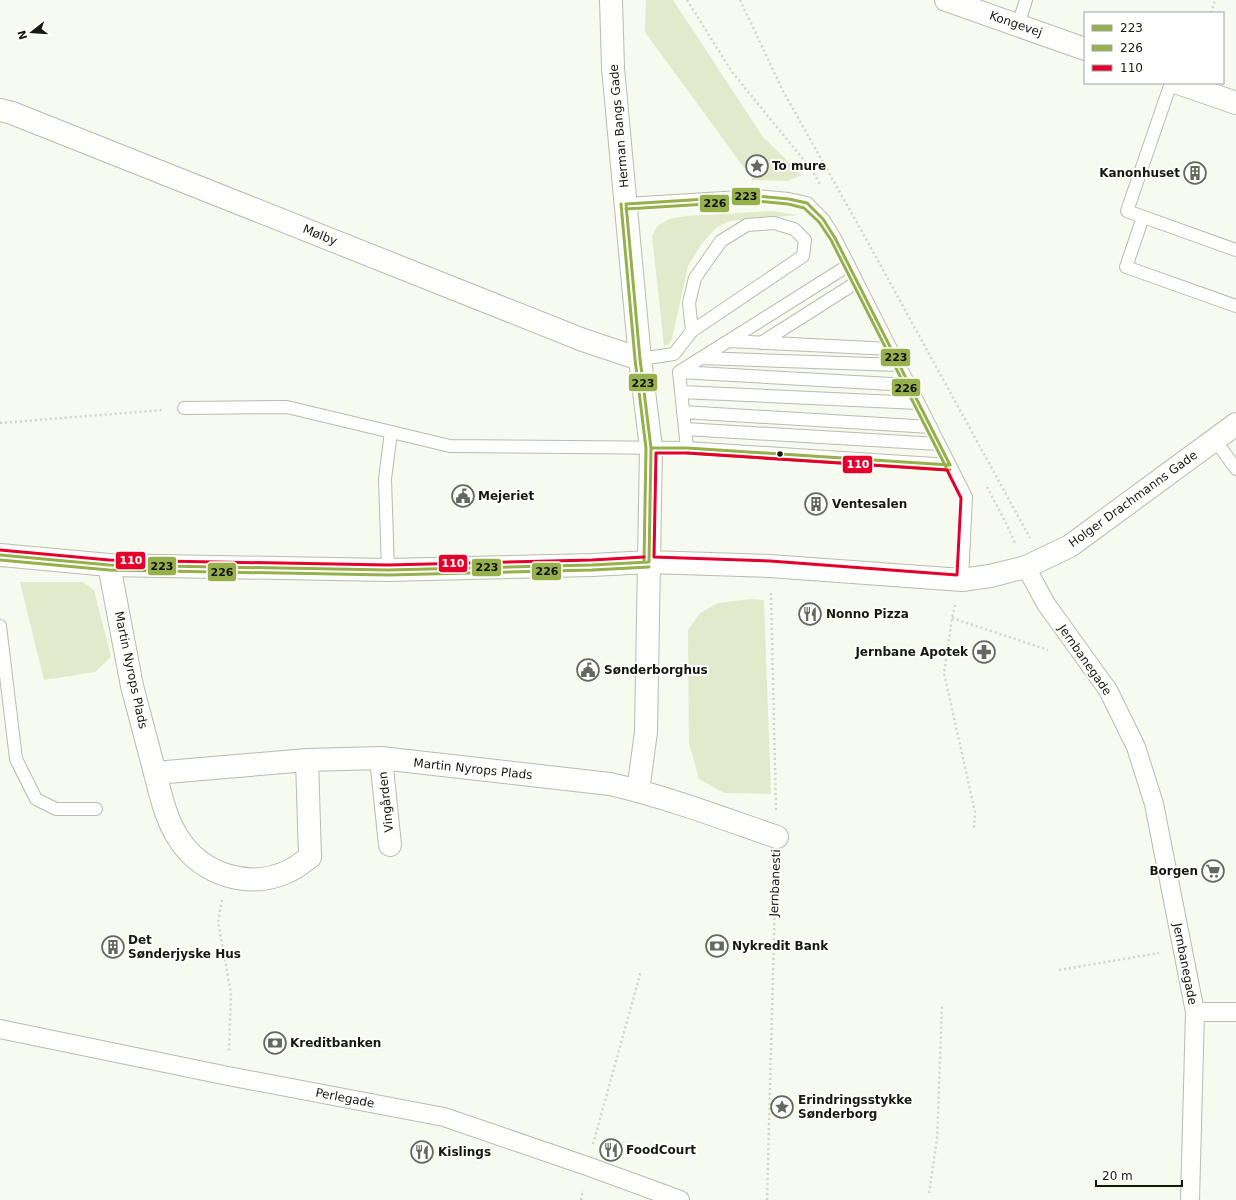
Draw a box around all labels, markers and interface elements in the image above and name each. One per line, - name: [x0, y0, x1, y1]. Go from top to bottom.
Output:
- street label: Kongevej: [988, 8, 1044, 40]
- north arrow: [12, 12, 52, 52]
- legend: [1084, 12, 1224, 84]
- text: 223: [1120, 21, 1143, 35]
- text: N: [15, 28, 30, 41]
- text: 226: [1120, 41, 1143, 55]
- text: 110: [1120, 61, 1143, 75]
- street label: Herman Bangs Gade: [607, 64, 631, 188]
- place icon: To mure: [744, 153, 770, 179]
- place label: To mure: [772, 159, 826, 173]
- building icon: Kanonhuset: [1182, 160, 1208, 186]
- place label: Kanonhuset: [1099, 166, 1180, 180]
- line badge: 223: [731, 187, 761, 206]
- text: 223: [735, 190, 757, 203]
- line badge: 226: [699, 194, 730, 213]
- text: 226: [704, 197, 727, 210]
- street label: Mølby: [301, 222, 339, 248]
- line badge: 223: [880, 348, 911, 367]
- text: 223: [885, 351, 907, 364]
- line badge: 223: [628, 373, 658, 392]
- text: 223: [632, 377, 654, 390]
- line badge: 226: [891, 378, 921, 397]
- text: 226: [895, 382, 918, 395]
- street label: Holger Drachmanns Gade: [1066, 448, 1200, 550]
- unlabelled marker: [775, 449, 785, 459]
- line badge: 110: [842, 455, 873, 474]
- text: 110: [847, 458, 870, 471]
- public building icon: Mejeriet: [450, 483, 476, 509]
- place label: Mejeriet: [478, 489, 535, 503]
- building icon: Ventesalen: [803, 491, 829, 517]
- place label: Ventesalen: [832, 497, 907, 511]
- line badge: 110: [115, 551, 146, 570]
- text: 110: [120, 554, 143, 567]
- line badge: 110: [438, 554, 468, 573]
- line badge: 223: [147, 556, 177, 576]
- text: 110: [442, 557, 465, 570]
- line badge: 223: [471, 558, 502, 577]
- text: 223: [151, 560, 173, 573]
- text: 223: [476, 561, 498, 574]
- line badge: 226: [207, 562, 237, 582]
- line badge: 226: [531, 562, 562, 581]
- text: 226: [536, 565, 559, 578]
- text: 226: [211, 566, 234, 579]
- restaurant icon: Nonno Pizza: [797, 601, 823, 627]
- place label: Nonno Pizza: [826, 607, 909, 621]
- street label: Martin Nyrops Plads: [112, 610, 150, 730]
- street label: Jernbanegade: [1055, 621, 1115, 698]
- pharmacy icon: Jernbane Apotek: [971, 639, 997, 665]
- place label: Jernbane Apotek: [854, 645, 969, 659]
- public building icon: Sønderborghus: [575, 657, 601, 683]
- place label: Sønderborghus: [604, 663, 708, 677]
- street label: Martin Nyrops Plads: [413, 756, 533, 782]
- street label: Vingården: [376, 771, 396, 833]
- street label: Jernbanesti: [767, 849, 783, 918]
- supermarket icon: Borgen: [1200, 858, 1226, 884]
- place label: Borgen: [1149, 864, 1198, 878]
- street label: Jernbanegade: [1170, 921, 1200, 1006]
- place label: Det Sønderjyske Hus: [128, 933, 241, 961]
- bank icon: Nykredit Bank: [704, 933, 730, 959]
- building icon: Det Sønderjyske Hus: [100, 934, 126, 960]
- place label: Nykredit Bank: [732, 939, 829, 953]
- bank icon: Kreditbanken: [262, 1030, 288, 1056]
- place label: Kreditbanken: [290, 1036, 381, 1050]
- street label: Perlegade: [314, 1085, 376, 1111]
- place label: Erindringsstykke Sønderborg: [798, 1093, 912, 1121]
- place icon: Erindringsstykke Sønderborg: [769, 1094, 795, 1120]
- restaurant icon: FoodCourt: [598, 1137, 624, 1163]
- restaurant icon: Kislings: [409, 1139, 435, 1165]
- place label: FoodCourt: [626, 1143, 696, 1157]
- place label: Kislings: [438, 1145, 491, 1159]
- scale bar: [1096, 1162, 1182, 1188]
- text: 20 m: [1102, 1169, 1133, 1183]

